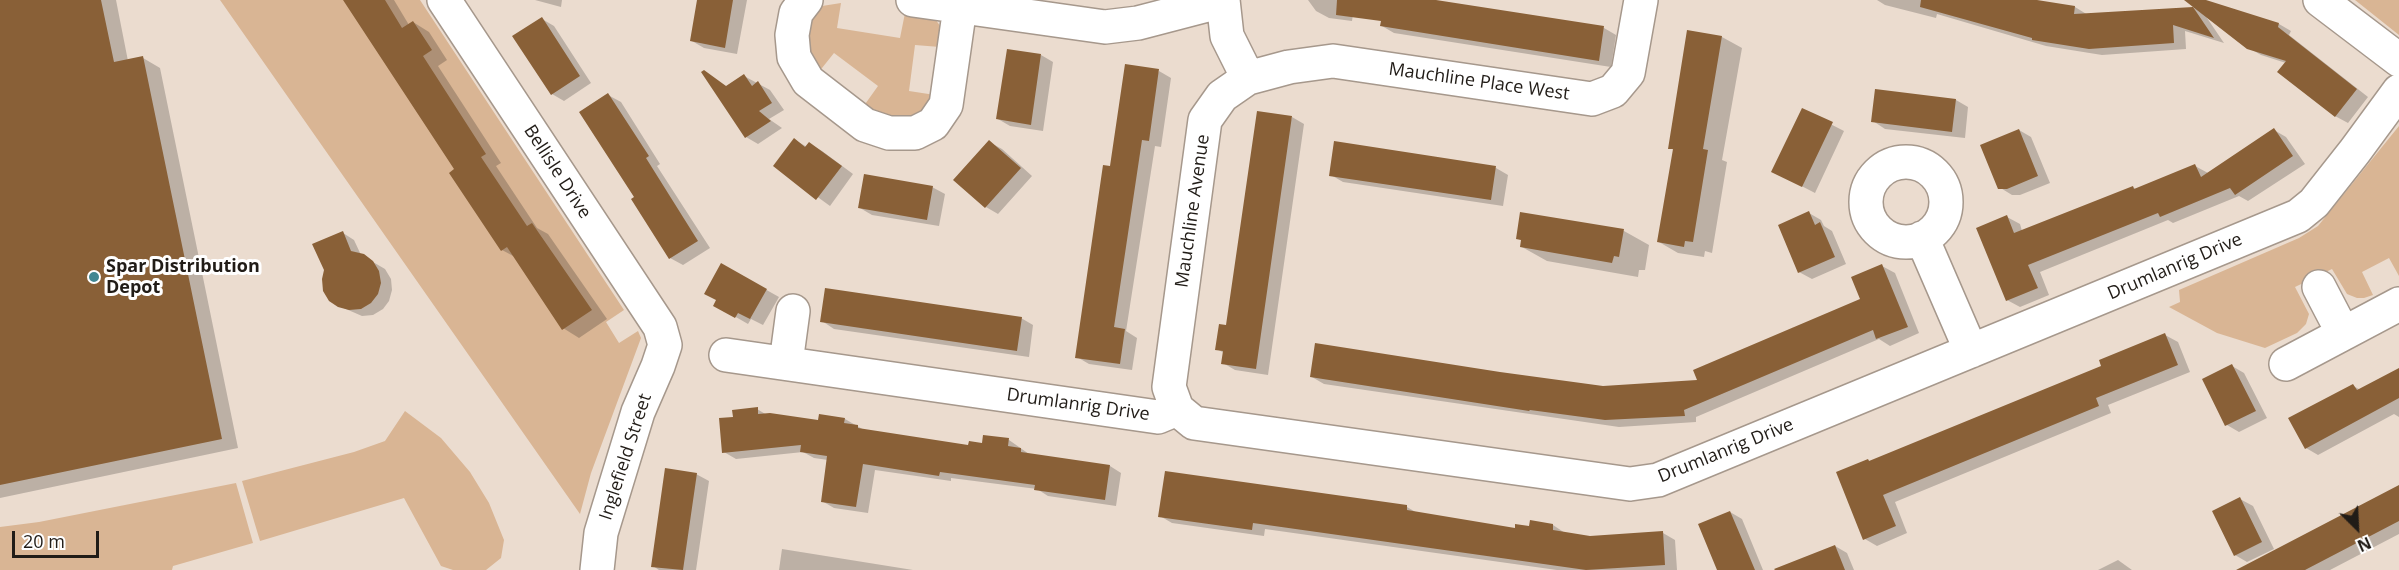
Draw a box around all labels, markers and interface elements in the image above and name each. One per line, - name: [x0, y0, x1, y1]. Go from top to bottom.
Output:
- street label: Mauchline Place West: [1387, 59, 1571, 105]
- street label: Bellisle Drive: [519, 121, 595, 223]
- street label: Mauchline Avenue: [1172, 133, 1214, 289]
- street label: Drumlanrig Drive: [2104, 229, 2246, 305]
- place label: Spar Distribution Depot: [106, 256, 260, 298]
- marker: Spar Distribution Depot: [87, 270, 101, 284]
- street label: Drumlanrig Drive: [1005, 384, 1151, 426]
- street label: Inglefield Street: [595, 391, 657, 523]
- street label: Drumlanrig Drive: [1655, 414, 1797, 488]
- north arrow: [2327, 498, 2387, 558]
- scale bar: [15, 519, 102, 557]
- text: 20 m: [23, 529, 65, 553]
- text: N: [2354, 532, 2375, 557]

